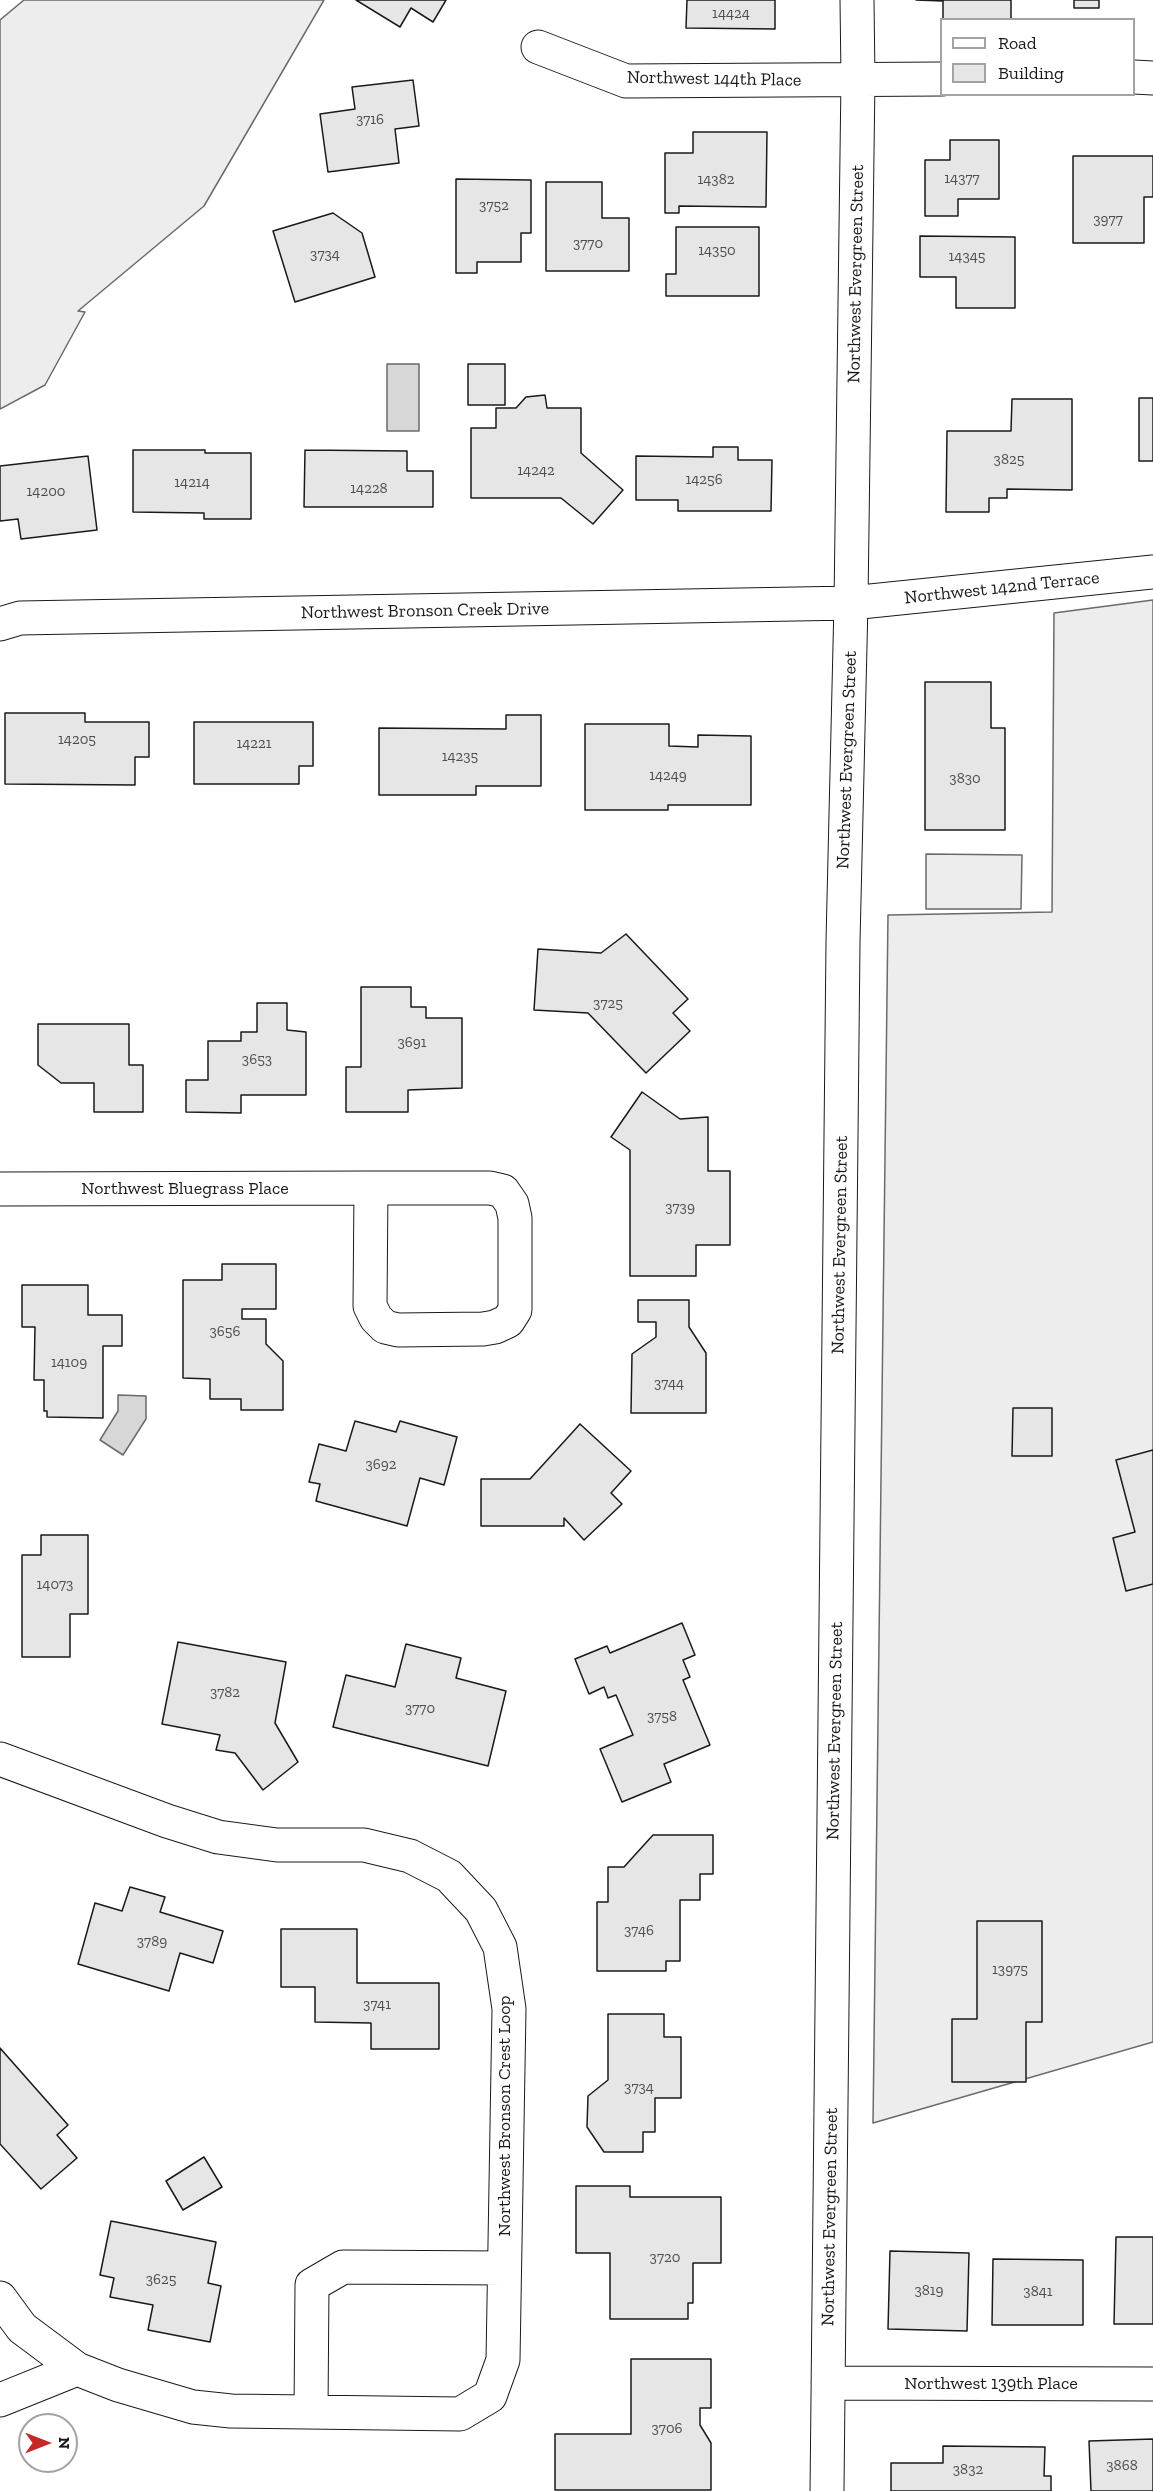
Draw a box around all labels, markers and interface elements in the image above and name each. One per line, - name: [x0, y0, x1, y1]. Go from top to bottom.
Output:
- house number: 14424: [712, 5, 750, 23]
- legend: [940, 18, 1135, 96]
- text: Road: [998, 32, 1037, 54]
- text: Building: [998, 62, 1064, 84]
- street label: Northwest 144th Place: [627, 67, 801, 91]
- house number: 3716: [356, 111, 384, 129]
- street label: Northwest Evergreen Street: [843, 165, 869, 383]
- house number: 14377: [944, 170, 980, 188]
- house number: 14382: [698, 171, 734, 189]
- house number: 3752: [479, 197, 509, 215]
- house number: 3977: [1093, 211, 1123, 229]
- house number: 3770: [573, 235, 603, 253]
- house number: 14350: [698, 242, 736, 260]
- house number: 3734: [310, 246, 340, 264]
- house number: 14345: [949, 248, 985, 266]
- house number: 3825: [994, 451, 1024, 469]
- house number: 14242: [517, 462, 555, 480]
- house number: 14256: [685, 471, 723, 489]
- house number: 14214: [174, 474, 210, 492]
- house number: 14228: [350, 480, 388, 498]
- house number: 14200: [27, 483, 65, 501]
- street label: Northwest 142nd Terrace: [903, 567, 1101, 609]
- street label: Northwest Bronson Creek Drive: [301, 598, 549, 624]
- street label: Northwest Evergreen Street: [832, 650, 862, 870]
- house number: 14205: [58, 731, 96, 749]
- house number: 14221: [236, 735, 272, 753]
- house number: 14235: [442, 748, 478, 766]
- house number: 14249: [649, 767, 687, 785]
- house number: 3830: [949, 770, 981, 788]
- house number: 3725: [593, 995, 623, 1013]
- house number: 3691: [397, 1034, 427, 1052]
- house number: 3653: [242, 1051, 272, 1069]
- street label: Northwest Evergreen Street: [827, 1136, 853, 1354]
- street label: Northwest Bluegrass Place: [81, 1178, 289, 1200]
- house number: 3739: [665, 1199, 695, 1217]
- house number: 3656: [210, 1323, 240, 1341]
- house number: 14109: [51, 1354, 87, 1372]
- house number: 3744: [654, 1375, 684, 1393]
- house number: 3692: [366, 1456, 396, 1474]
- house number: 14073: [37, 1576, 73, 1594]
- street label: Northwest Evergreen Street: [822, 1622, 848, 1840]
- house number: 3782: [210, 1684, 240, 1702]
- house number: 3770: [405, 1700, 435, 1718]
- house number: 3758: [647, 1708, 677, 1726]
- house number: 3746: [624, 1922, 654, 1940]
- house number: 3789: [137, 1933, 167, 1951]
- house number: 13975: [992, 1961, 1028, 1979]
- house number: 3741: [363, 1996, 391, 2014]
- street label: Northwest Bronson Crest Loop: [494, 1996, 516, 2236]
- house number: 3734: [624, 2079, 654, 2097]
- street label: Northwest Evergreen Street: [817, 2108, 843, 2326]
- house number: 3720: [650, 2249, 680, 2267]
- house number: 3625: [146, 2271, 176, 2289]
- house number: 3819: [914, 2282, 944, 2300]
- house number: 3841: [1023, 2283, 1053, 2301]
- street label: Northwest 139th Place: [904, 2373, 1078, 2395]
- north arrow: [18, 2413, 78, 2473]
- house number: 3706: [651, 2420, 683, 2438]
- text: N: [55, 2437, 74, 2449]
- house number: 3868: [1106, 2457, 1138, 2475]
- house number: 3832: [953, 2461, 983, 2479]

